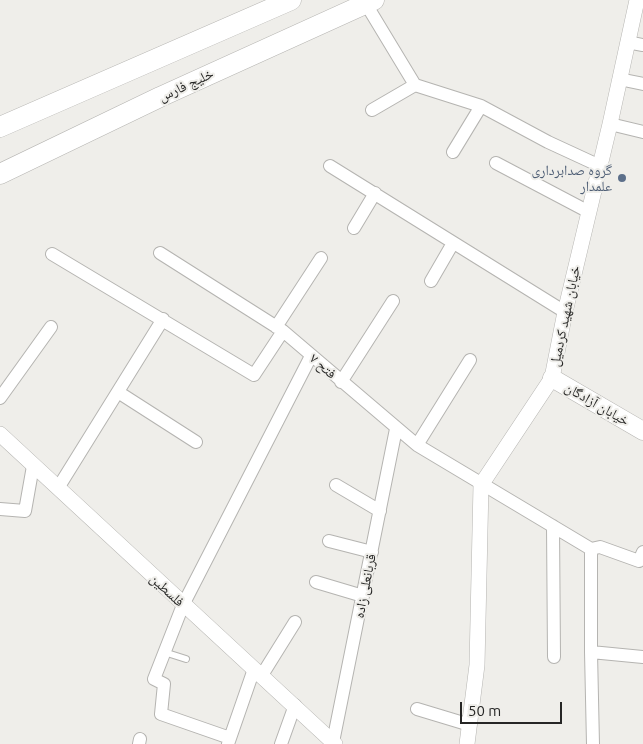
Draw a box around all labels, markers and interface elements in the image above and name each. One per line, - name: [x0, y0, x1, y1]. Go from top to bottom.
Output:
- street label: خلیج فارس: [156, 65, 216, 105]
- place label: گروه صدابرداری علمدار: [531, 162, 612, 194]
- marker: گروه صدابرداری علمدار: [616, 172, 628, 184]
- street label: خیابان شهید کردمیل: [546, 264, 584, 368]
- street label: فتح ۷: [306, 350, 340, 382]
- street label: خیابان آزادگان: [562, 379, 632, 429]
- street label: قربانعلی زاده: [351, 552, 379, 620]
- street label: فلسطین: [146, 570, 188, 610]
- scale bar: [463, 692, 566, 724]
- text: 50 m: [468, 702, 501, 719]

